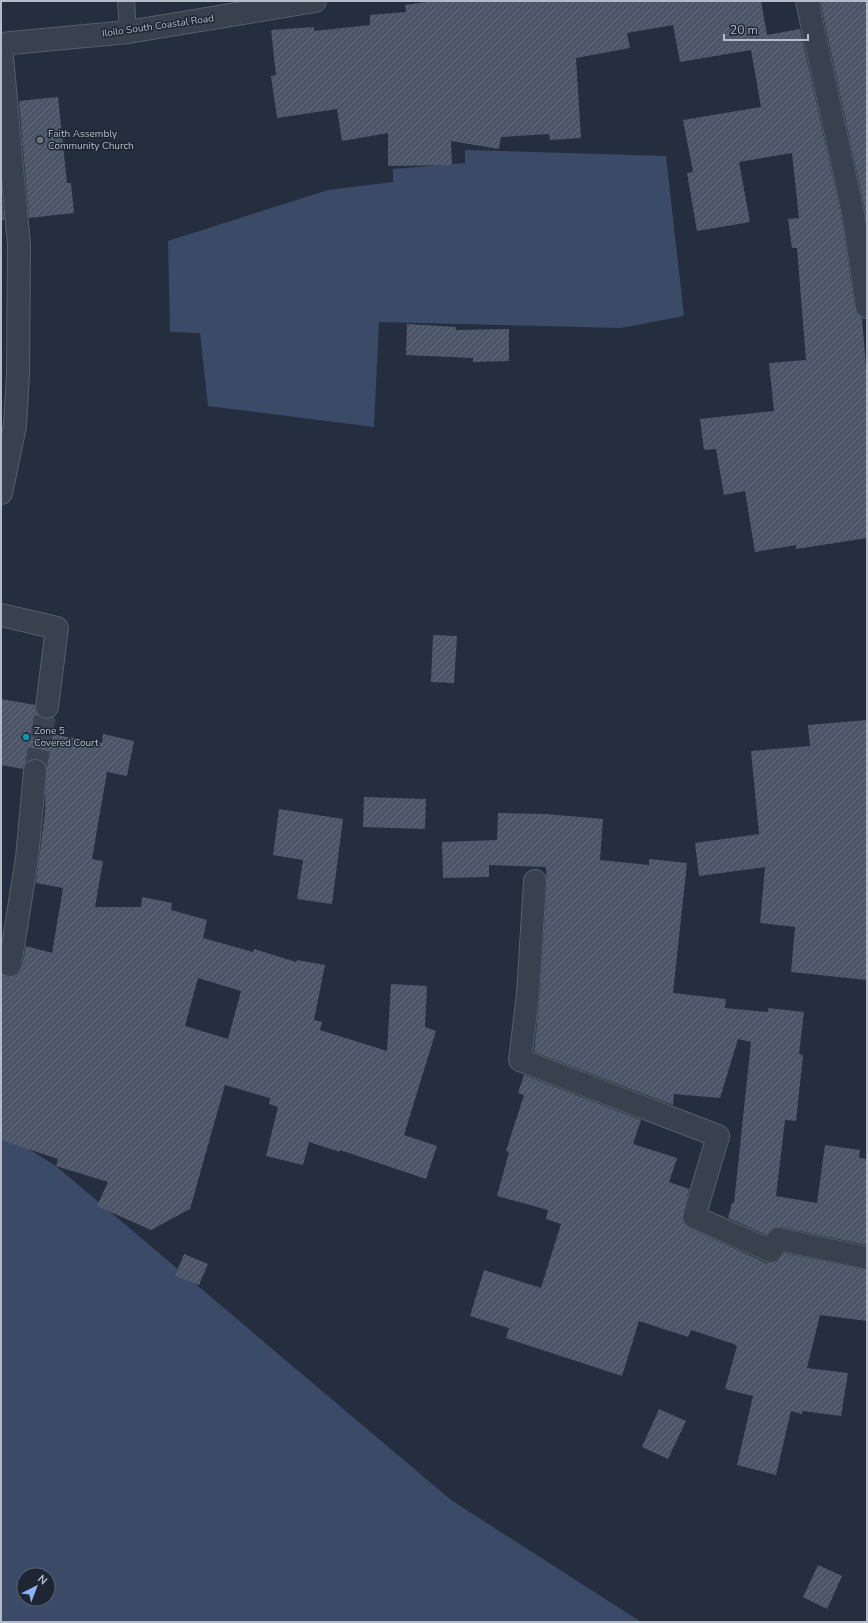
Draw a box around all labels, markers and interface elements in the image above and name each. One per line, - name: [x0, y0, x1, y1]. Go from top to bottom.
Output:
- street label: Iloilo South Coastal Road: [101, 11, 215, 41]
- scale bar: [724, 16, 808, 42]
- text: 20 m: [730, 22, 758, 38]
- place label: Faith Assembly Community Church: [48, 127, 134, 153]
- marker: Faith Assembly Community Church: [35, 135, 45, 145]
- place label: Zone 5 Covered Court: [34, 724, 99, 750]
- marker: Zone 5 Covered Court: [21, 732, 31, 742]
- north arrow: [16, 1567, 56, 1607]
- text: N: [34, 1572, 50, 1588]

